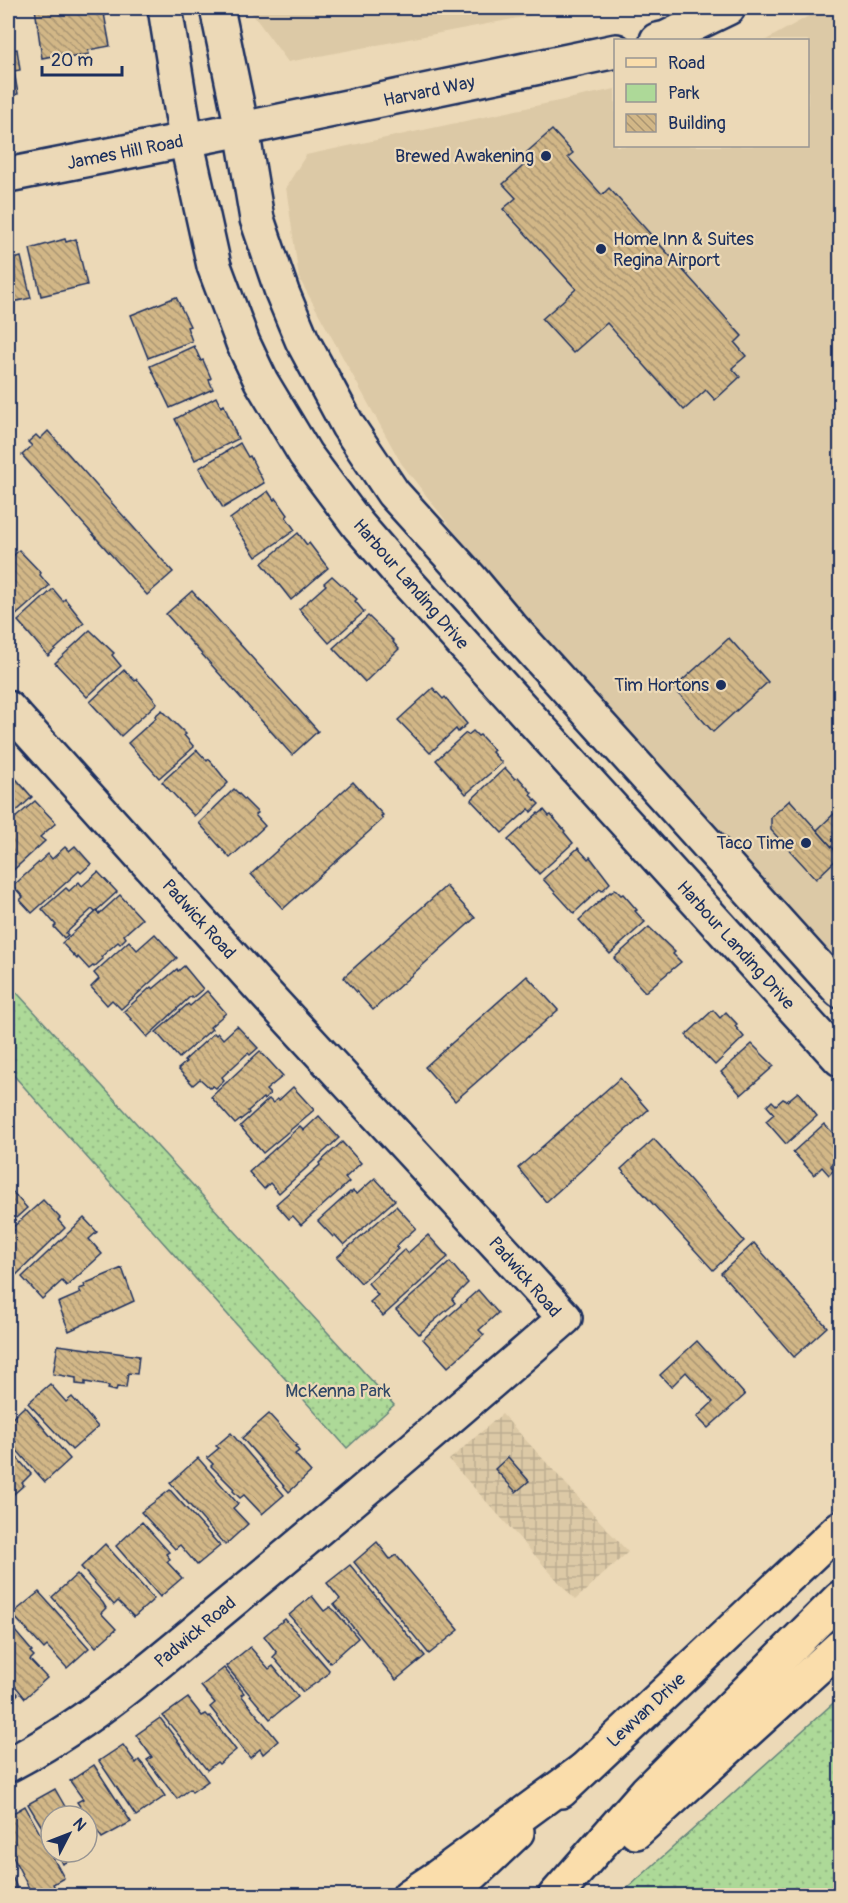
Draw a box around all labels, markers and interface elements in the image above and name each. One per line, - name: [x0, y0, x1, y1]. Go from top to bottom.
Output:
- scale bar: [42, 39, 122, 77]
- legend: [614, 39, 809, 147]
- text: 20 m: [51, 49, 93, 72]
- text: Road: [668, 52, 705, 75]
- street label: Harvard Way: [381, 71, 477, 112]
- text: Park: [668, 82, 700, 105]
- text: Building: [668, 112, 726, 135]
- street label: James Hill Road: [65, 130, 185, 175]
- place label: Brewed Awakening: [395, 145, 534, 168]
- marker: Brewed Awakening: [539, 149, 553, 163]
- place label: Home Inn & Suites Regina Airport: [613, 228, 754, 272]
- marker: Home Inn & Suites Regina Airport: [594, 242, 608, 256]
- street label: Harbour Landing Drive: [348, 514, 474, 654]
- place label: Tim Hortons: [614, 674, 709, 697]
- marker: Tim Hortons: [714, 678, 728, 692]
- place label: Taco Time: [716, 832, 794, 855]
- marker: Taco Time: [799, 836, 813, 850]
- street label: Padwick Road: [157, 875, 240, 964]
- street label: Harbour Landing Drive: [672, 876, 800, 1015]
- street label: Padwick Road: [483, 1232, 566, 1322]
- park label: McKenna Park: [285, 1380, 391, 1403]
- street label: Padwick Road: [150, 1592, 241, 1673]
- street label: Lewvan Drive: [602, 1668, 691, 1753]
- north arrow: [39, 1804, 99, 1864]
- text: N: [68, 1814, 91, 1835]

